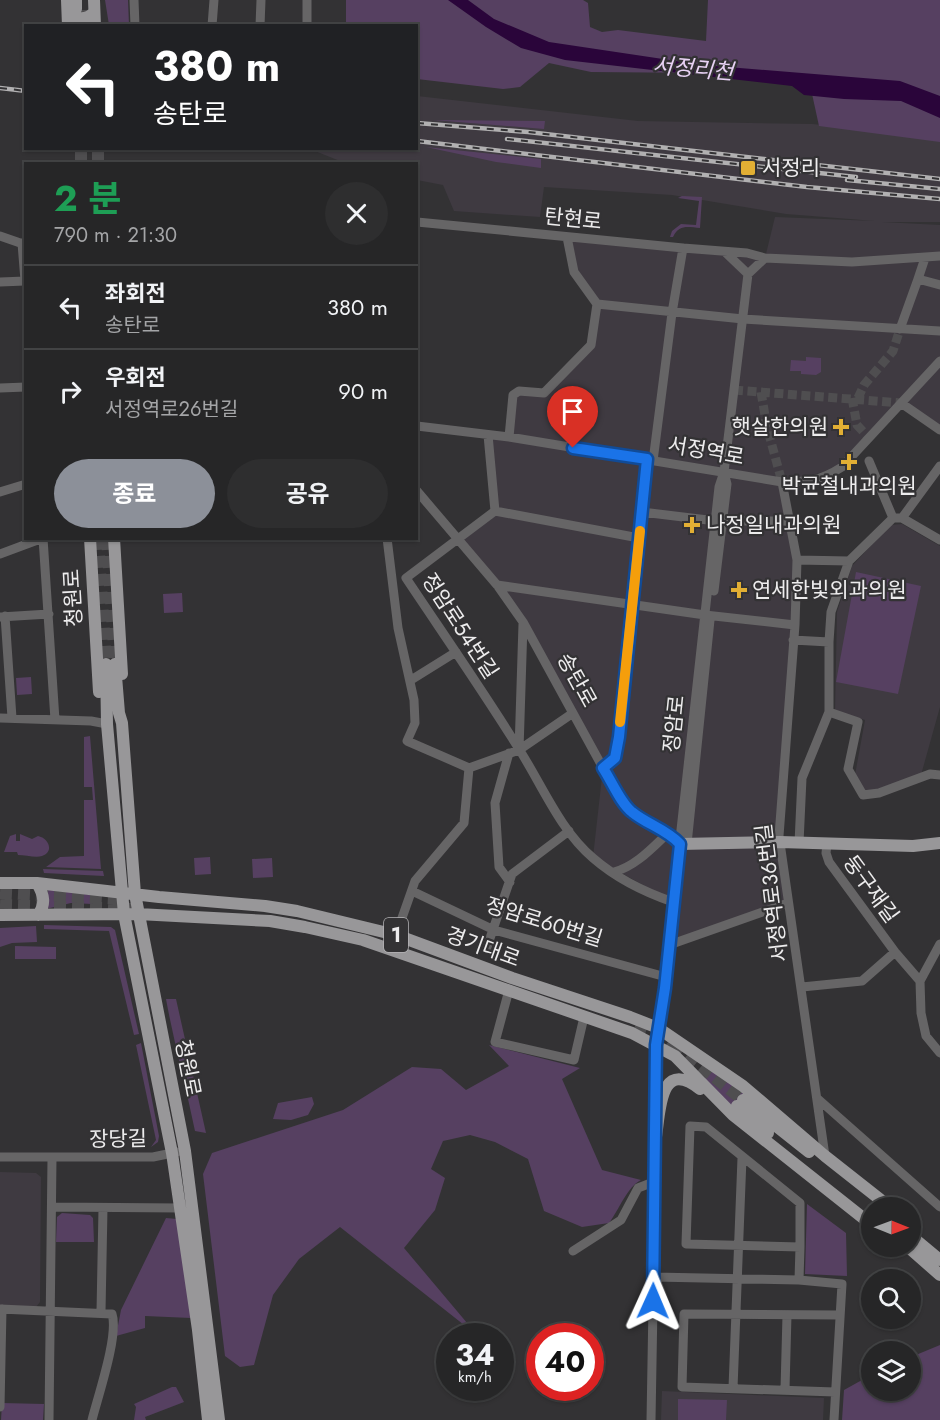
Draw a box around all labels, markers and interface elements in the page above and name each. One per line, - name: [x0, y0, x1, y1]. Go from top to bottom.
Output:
- text: 380 m: [153, 36, 280, 97]
- icon: left: [54, 48, 132, 126]
- water label: 서정리천: [651, 49, 737, 88]
- text: 송탄로: [153, 94, 228, 133]
- place label: 서정리: [762, 153, 820, 183]
- marker: 서정리: [739, 159, 757, 177]
- text: 2 분: [54, 172, 122, 224]
- button: close: [325, 182, 388, 245]
- street label: 탄현로: [543, 201, 603, 237]
- text: 790 m · 21:30: [54, 221, 177, 250]
- text: 좌회전: [105, 277, 166, 309]
- icon: left: [54, 291, 87, 324]
- text: 380 m: [327, 291, 388, 323]
- text: 송탄로: [105, 311, 160, 340]
- text: 우회전: [105, 361, 166, 393]
- icon: right: [54, 375, 87, 408]
- text: 90 m: [338, 375, 388, 407]
- pin: [547, 386, 598, 448]
- text: 서정역로26번길: [105, 395, 238, 424]
- icon: arrive: [556, 395, 589, 428]
- place label: 햇살한의원: [731, 412, 828, 442]
- marker: 햇살한의원: [832, 418, 850, 436]
- street label: 서정역로: [665, 430, 747, 472]
- marker: 박균철내과의원: [840, 453, 858, 471]
- button: 종료: [54, 459, 215, 528]
- button: 공유: [227, 459, 388, 528]
- place label: 박균철내과의원: [781, 471, 917, 501]
- place label: 나정일내과의원: [706, 510, 841, 540]
- marker: 나정일내과의원: [683, 516, 701, 534]
- street label: 정암로54번길: [415, 567, 505, 685]
- street label: 청원로: [57, 568, 89, 628]
- place label: 연세한빛외과의원: [752, 575, 907, 605]
- marker: 연세한빛외과의원: [730, 581, 748, 599]
- street label: 송탄로: [550, 647, 604, 713]
- street label: 정암로: [656, 694, 692, 754]
- street label: 서정역로36번길: [749, 822, 795, 964]
- street label: 둥구재길: [836, 849, 906, 929]
- street label: 정암로60번길: [482, 890, 606, 954]
- road number: 1: [384, 918, 408, 952]
- street label: 경기대로: [442, 920, 524, 974]
- street label: 청원로: [168, 1037, 208, 1099]
- street label: 장당길: [89, 1123, 147, 1155]
- north arrow: [861, 1197, 921, 1257]
- map controls: [861, 1197, 921, 1401]
- position arrow: [621, 1269, 685, 1333]
- button: search: [861, 1269, 921, 1329]
- speed limit sign: 40: [526, 1323, 604, 1401]
- text: 34: [455, 1333, 495, 1376]
- button: layers: [861, 1341, 921, 1401]
- text: km/h: [458, 1366, 492, 1388]

